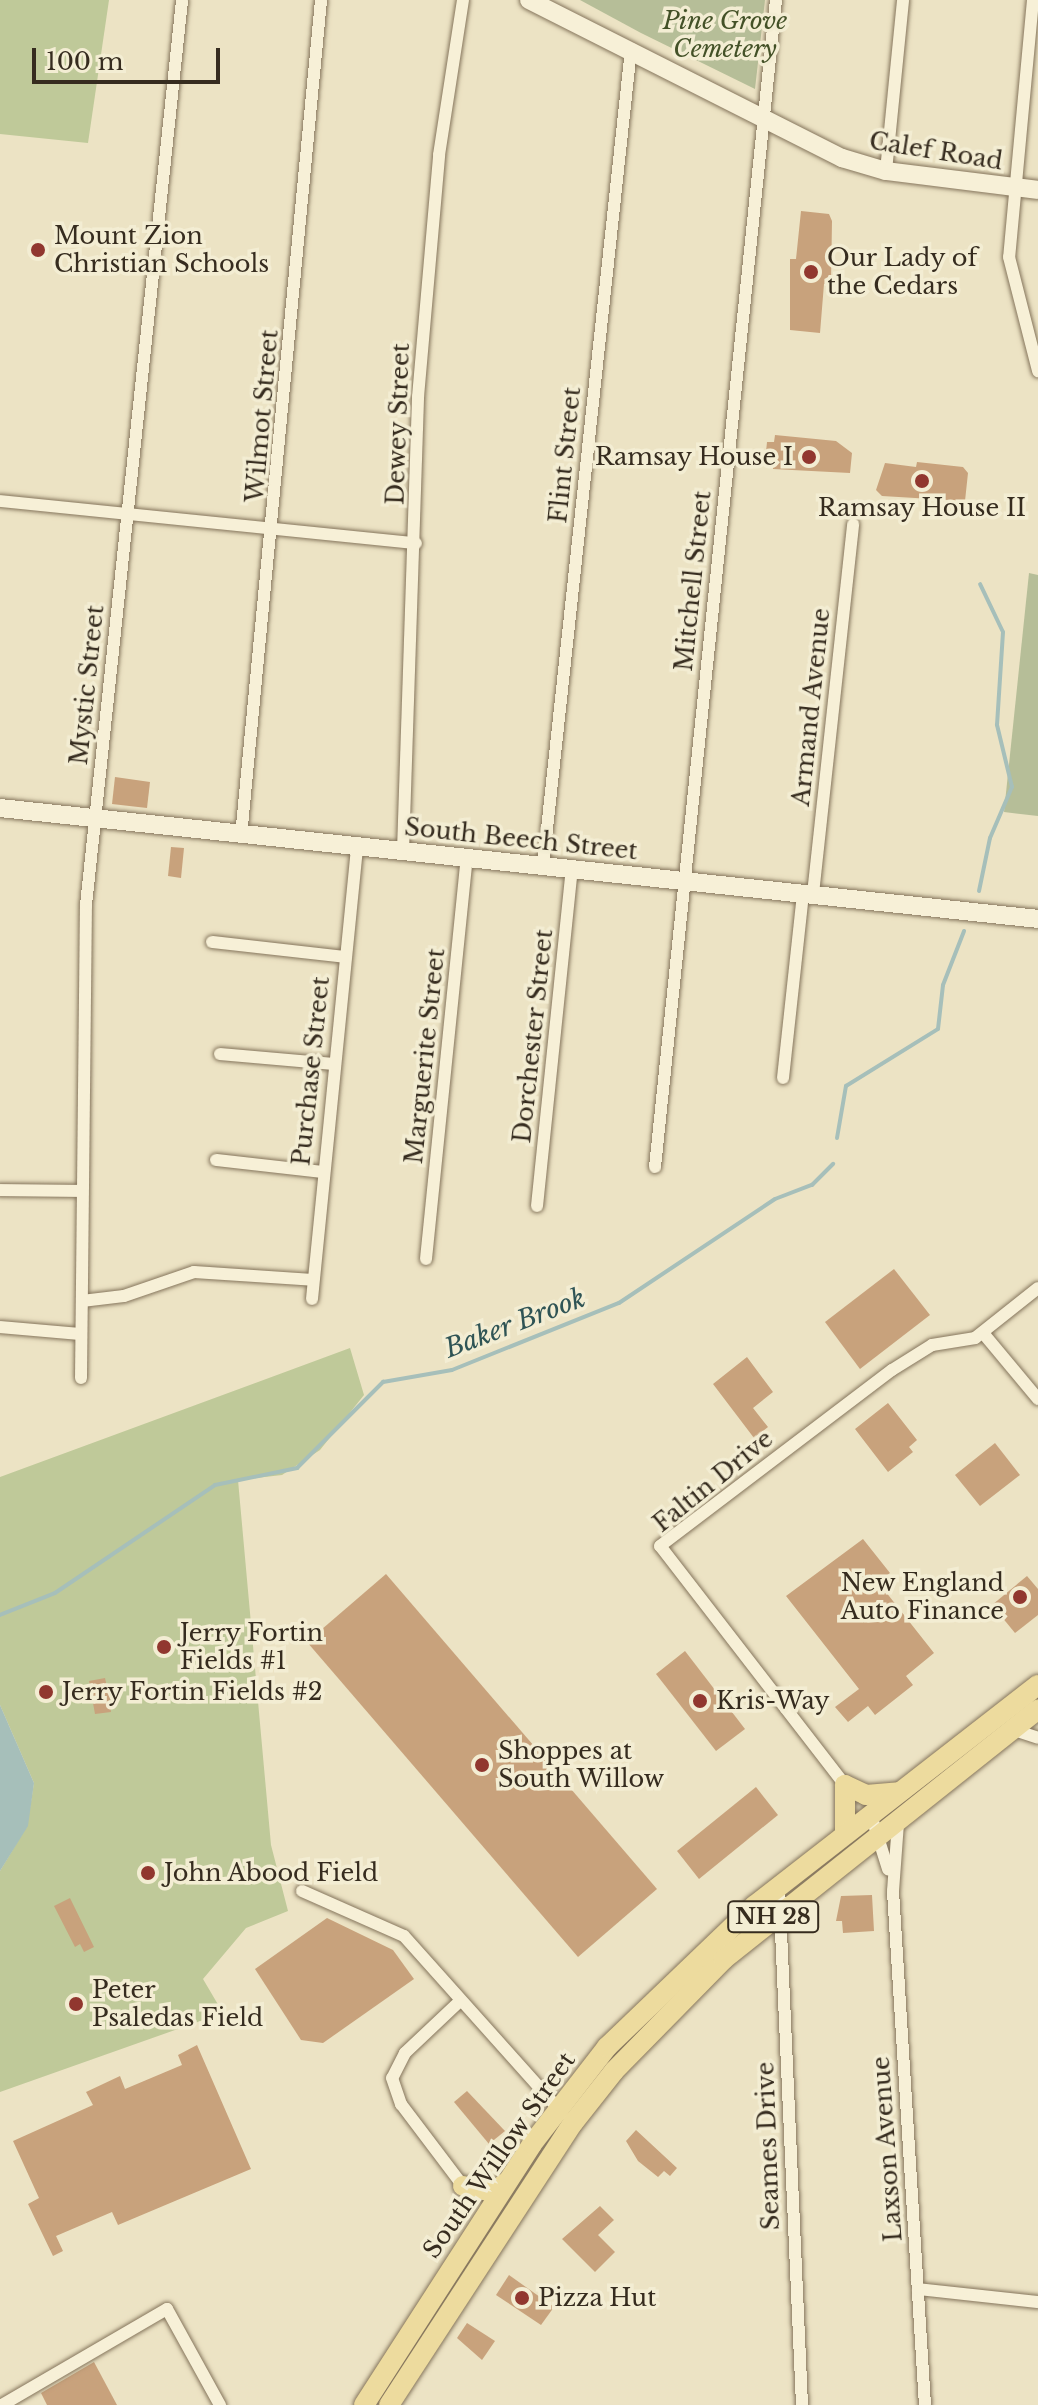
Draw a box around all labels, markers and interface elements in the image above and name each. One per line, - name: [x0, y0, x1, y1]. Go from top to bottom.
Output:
- park label: Pine Grove Cemetery: [663, 7, 787, 63]
- scale bar: [36, 32, 224, 82]
- text: 100 m: [46, 47, 124, 76]
- street label: Calef Road: [867, 126, 1005, 176]
- place label: Mount Zion Christian Schools: [54, 222, 269, 278]
- marker: Mount Zion Christian Schools: [29, 241, 47, 259]
- place label: Our Lady of the Cedars: [827, 244, 979, 300]
- marker: Our Lady of the Cedars: [802, 263, 820, 281]
- street label: Wilmot Street: [240, 328, 284, 504]
- street label: Dewey Street: [381, 342, 415, 506]
- street label: Flint Street: [544, 385, 586, 525]
- place label: Ramsay House I: [594, 443, 793, 471]
- marker: Ramsay House I: [800, 448, 818, 466]
- marker: Ramsay House II: [913, 472, 931, 490]
- street label: Mitchell Street: [669, 489, 717, 673]
- place label: Ramsay House II: [818, 494, 1026, 522]
- street label: Mystic Street: [64, 604, 110, 766]
- street label: Armand Avenue: [786, 606, 836, 808]
- street label: South Beech Street: [403, 812, 639, 866]
- street label: Dorchester Street: [507, 927, 559, 1145]
- street label: Marguerite Street: [399, 947, 451, 1165]
- street label: Purchase Street: [287, 975, 335, 1167]
- water label: Baker Brook: [440, 1283, 590, 1365]
- street label: Faltin Drive: [647, 1424, 779, 1538]
- place label: New England Auto Finance: [840, 1569, 1004, 1625]
- marker: New England Auto Finance: [1011, 1588, 1029, 1606]
- place label: Jerry Fortin Fields #1: [180, 1619, 324, 1675]
- marker: Jerry Fortin Fields #1: [155, 1638, 173, 1656]
- place label: Jerry Fortin Fields #2: [62, 1678, 323, 1706]
- marker: Jerry Fortin Fields #2: [37, 1683, 55, 1701]
- place label: Kris-Way: [716, 1687, 830, 1715]
- marker: Kris-Way: [691, 1692, 709, 1710]
- place label: Shoppes at South Willow: [498, 1737, 665, 1793]
- marker: Shoppes at South Willow: [473, 1756, 491, 1774]
- place label: John Abood Field: [164, 1859, 379, 1887]
- marker: John Abood Field: [139, 1864, 157, 1882]
- road number: NH 28: [727, 1899, 819, 1935]
- place label: Peter Psaledas Field: [92, 1976, 263, 2032]
- marker: Peter Psaledas Field: [67, 1995, 85, 2013]
- street label: South Willow Street: [417, 2046, 581, 2264]
- street label: Laxson Avenue: [866, 2055, 908, 2243]
- street label: Seames Drive: [751, 2061, 785, 2231]
- place label: Pizza Hut: [538, 2284, 656, 2312]
- marker: Pizza Hut: [513, 2289, 531, 2307]

